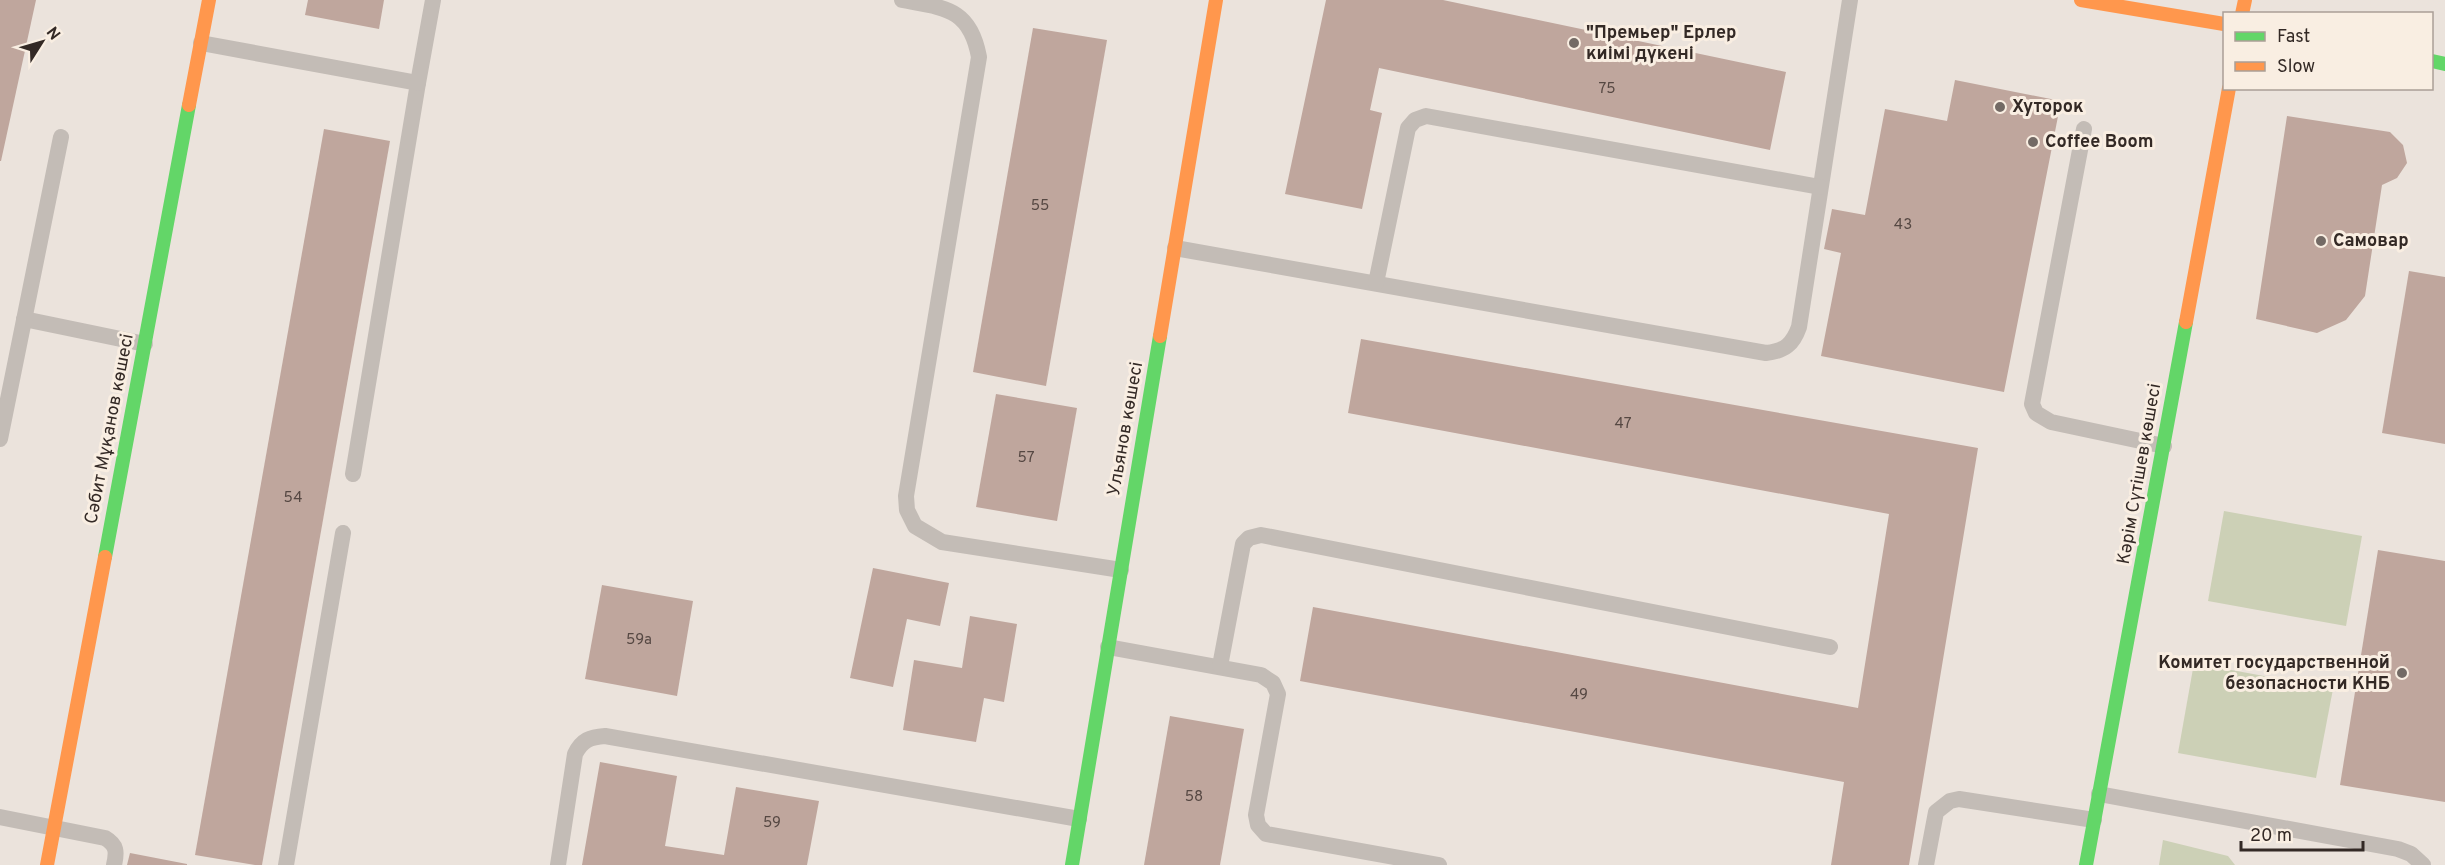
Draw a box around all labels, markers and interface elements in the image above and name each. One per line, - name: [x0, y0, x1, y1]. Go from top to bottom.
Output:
- north arrow: [12, 12, 72, 72]
- legend: [2223, 12, 2433, 90]
- place label: "Премьер" Ерлер киімі дүкені: [1586, 22, 1736, 66]
- text: N: [41, 24, 64, 45]
- text: Fast: [2277, 26, 2310, 49]
- marker: "Премьер" Ерлер киімі дүкені: [1567, 36, 1581, 50]
- text: Slow: [2277, 56, 2315, 79]
- house number: 75: [1598, 80, 1616, 99]
- place label: Хуторок: [2012, 96, 2084, 119]
- marker: Хуторок: [1993, 100, 2007, 114]
- place label: Coffee Boom: [2045, 131, 2153, 154]
- marker: Coffee Boom: [2026, 135, 2040, 149]
- house number: 55: [1031, 197, 1049, 216]
- house number: 43: [1894, 216, 1912, 235]
- place label: Самовар: [2333, 230, 2409, 253]
- marker: Самовар: [2314, 234, 2328, 248]
- street label: Сәбит Мұқанов көшесі: [80, 332, 140, 526]
- street label: Ульянов көшесі: [1103, 360, 1149, 498]
- street label: Кәрім Сүтішев көшесі: [2113, 382, 2167, 566]
- house number: 47: [1615, 415, 1632, 434]
- house number: 57: [1018, 449, 1035, 468]
- house number: 54: [284, 489, 302, 508]
- house number: 59а: [626, 631, 652, 650]
- place label: Комитет государственной безопасности КНБ: [2158, 652, 2390, 696]
- marker: Комитет государственной безопасности КНБ: [2395, 666, 2409, 680]
- house number: 49: [1570, 686, 1588, 705]
- house number: 58: [1185, 788, 1203, 807]
- house number: 59: [763, 814, 781, 833]
- scale bar: [2241, 814, 2362, 852]
- text: 20 m: [2250, 825, 2292, 848]

